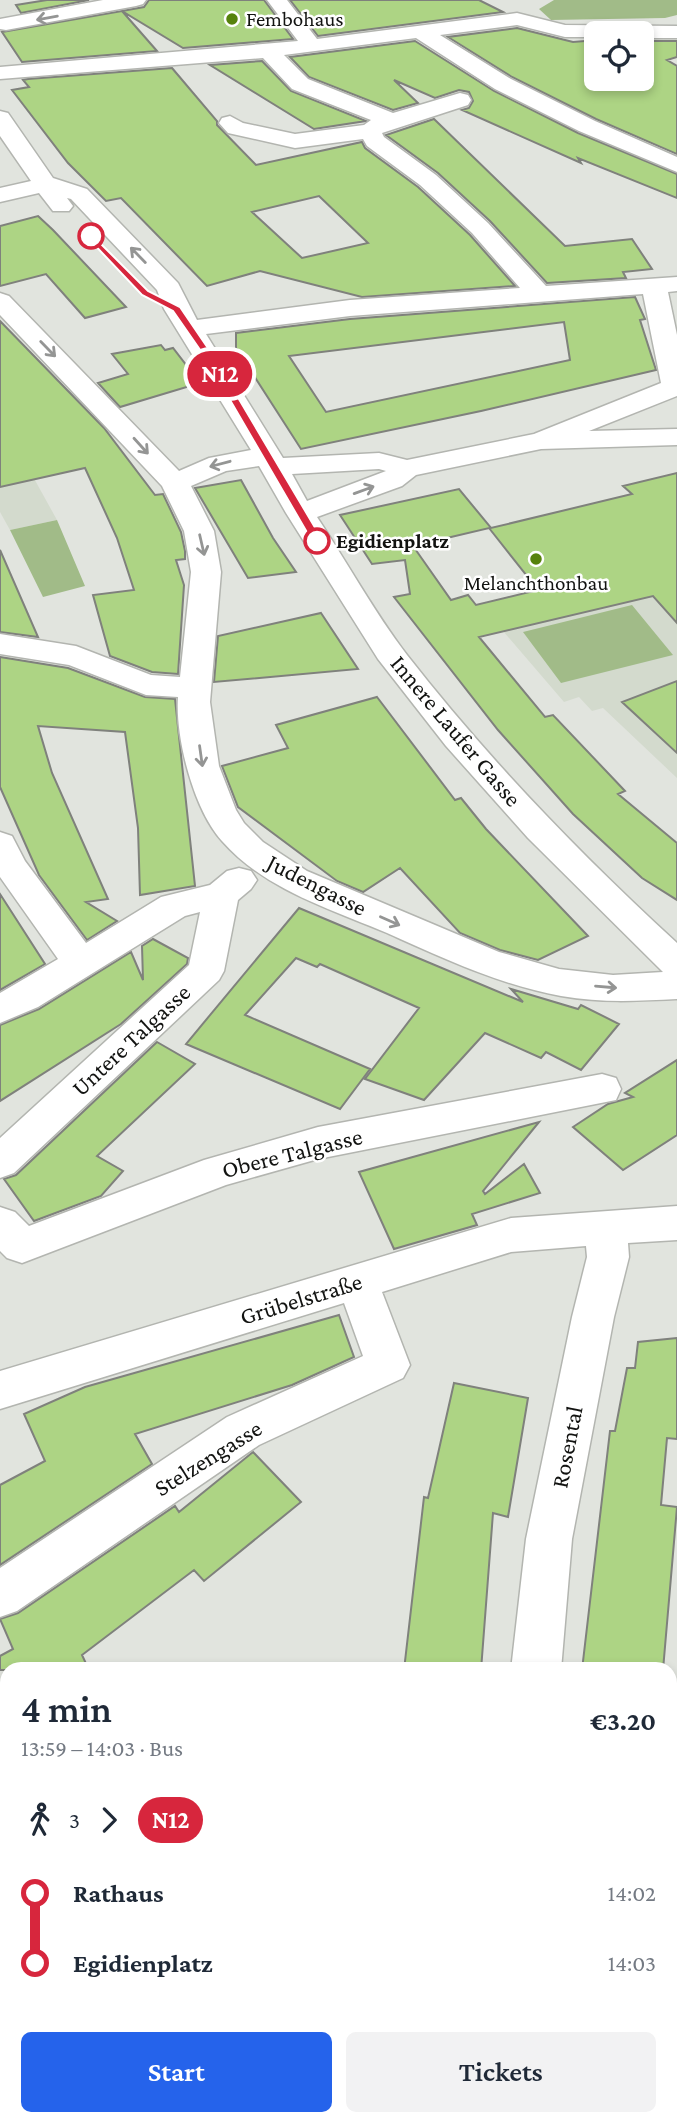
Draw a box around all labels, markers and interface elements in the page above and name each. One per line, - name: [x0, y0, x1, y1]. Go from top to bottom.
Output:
- place label: Fembohaus: [246, 7, 344, 31]
- marker: Fembohaus: [224, 11, 240, 27]
- one-way arrow: [36, 12, 59, 25]
- map controls: [584, 21, 654, 91]
- button: locate: [584, 21, 654, 91]
- unlabelled marker: [78, 223, 104, 249]
- one-way arrow: [129, 247, 146, 264]
- one-way arrow: [40, 341, 57, 358]
- line badge: N12: [180, 351, 260, 397]
- text: N12: [201, 360, 239, 387]
- one-way arrow: [133, 437, 149, 455]
- one-way arrow: [209, 458, 231, 471]
- one-way arrow: [353, 483, 375, 495]
- marker: Egidienplatz: [304, 528, 330, 554]
- place label: Egidienplatz: [336, 529, 449, 553]
- one-way arrow: [195, 533, 209, 556]
- marker: Melanchthonbau: [528, 551, 544, 567]
- place label: Melanchthonbau: [464, 571, 608, 595]
- street label: Innere Laufer Gasse: [385, 650, 527, 812]
- one-way arrow: [194, 744, 207, 767]
- street label: Judengasse: [261, 847, 371, 921]
- one-way arrow: [379, 915, 400, 928]
- street label: Untere Talgasse: [66, 978, 195, 1101]
- one-way arrow: [595, 981, 617, 994]
- street label: Obere Talgasse: [219, 1122, 365, 1183]
- street label: Grübelstraße: [237, 1267, 365, 1330]
- street label: Rosental: [545, 1404, 588, 1490]
- street label: Stelzengasse: [149, 1414, 266, 1501]
- text: 4 min: [21, 1688, 112, 1730]
- text: €3.20: [590, 1707, 656, 1736]
- text: 13:59 – 14:03 · Bus: [21, 1735, 183, 1761]
- icon: walk: [21, 1801, 59, 1839]
- icon: forward: [90, 1801, 128, 1839]
- text: N12: [152, 1806, 189, 1833]
- text: 3: [69, 1807, 80, 1833]
- text: Rathaus: [73, 1879, 164, 1908]
- text: 14:02: [608, 1880, 656, 1906]
- text: Egidienplatz: [73, 1949, 213, 1978]
- text: 14:03: [608, 1950, 656, 1976]
- button: Start: [21, 2032, 332, 2112]
- button: Tickets: [346, 2032, 656, 2112]

